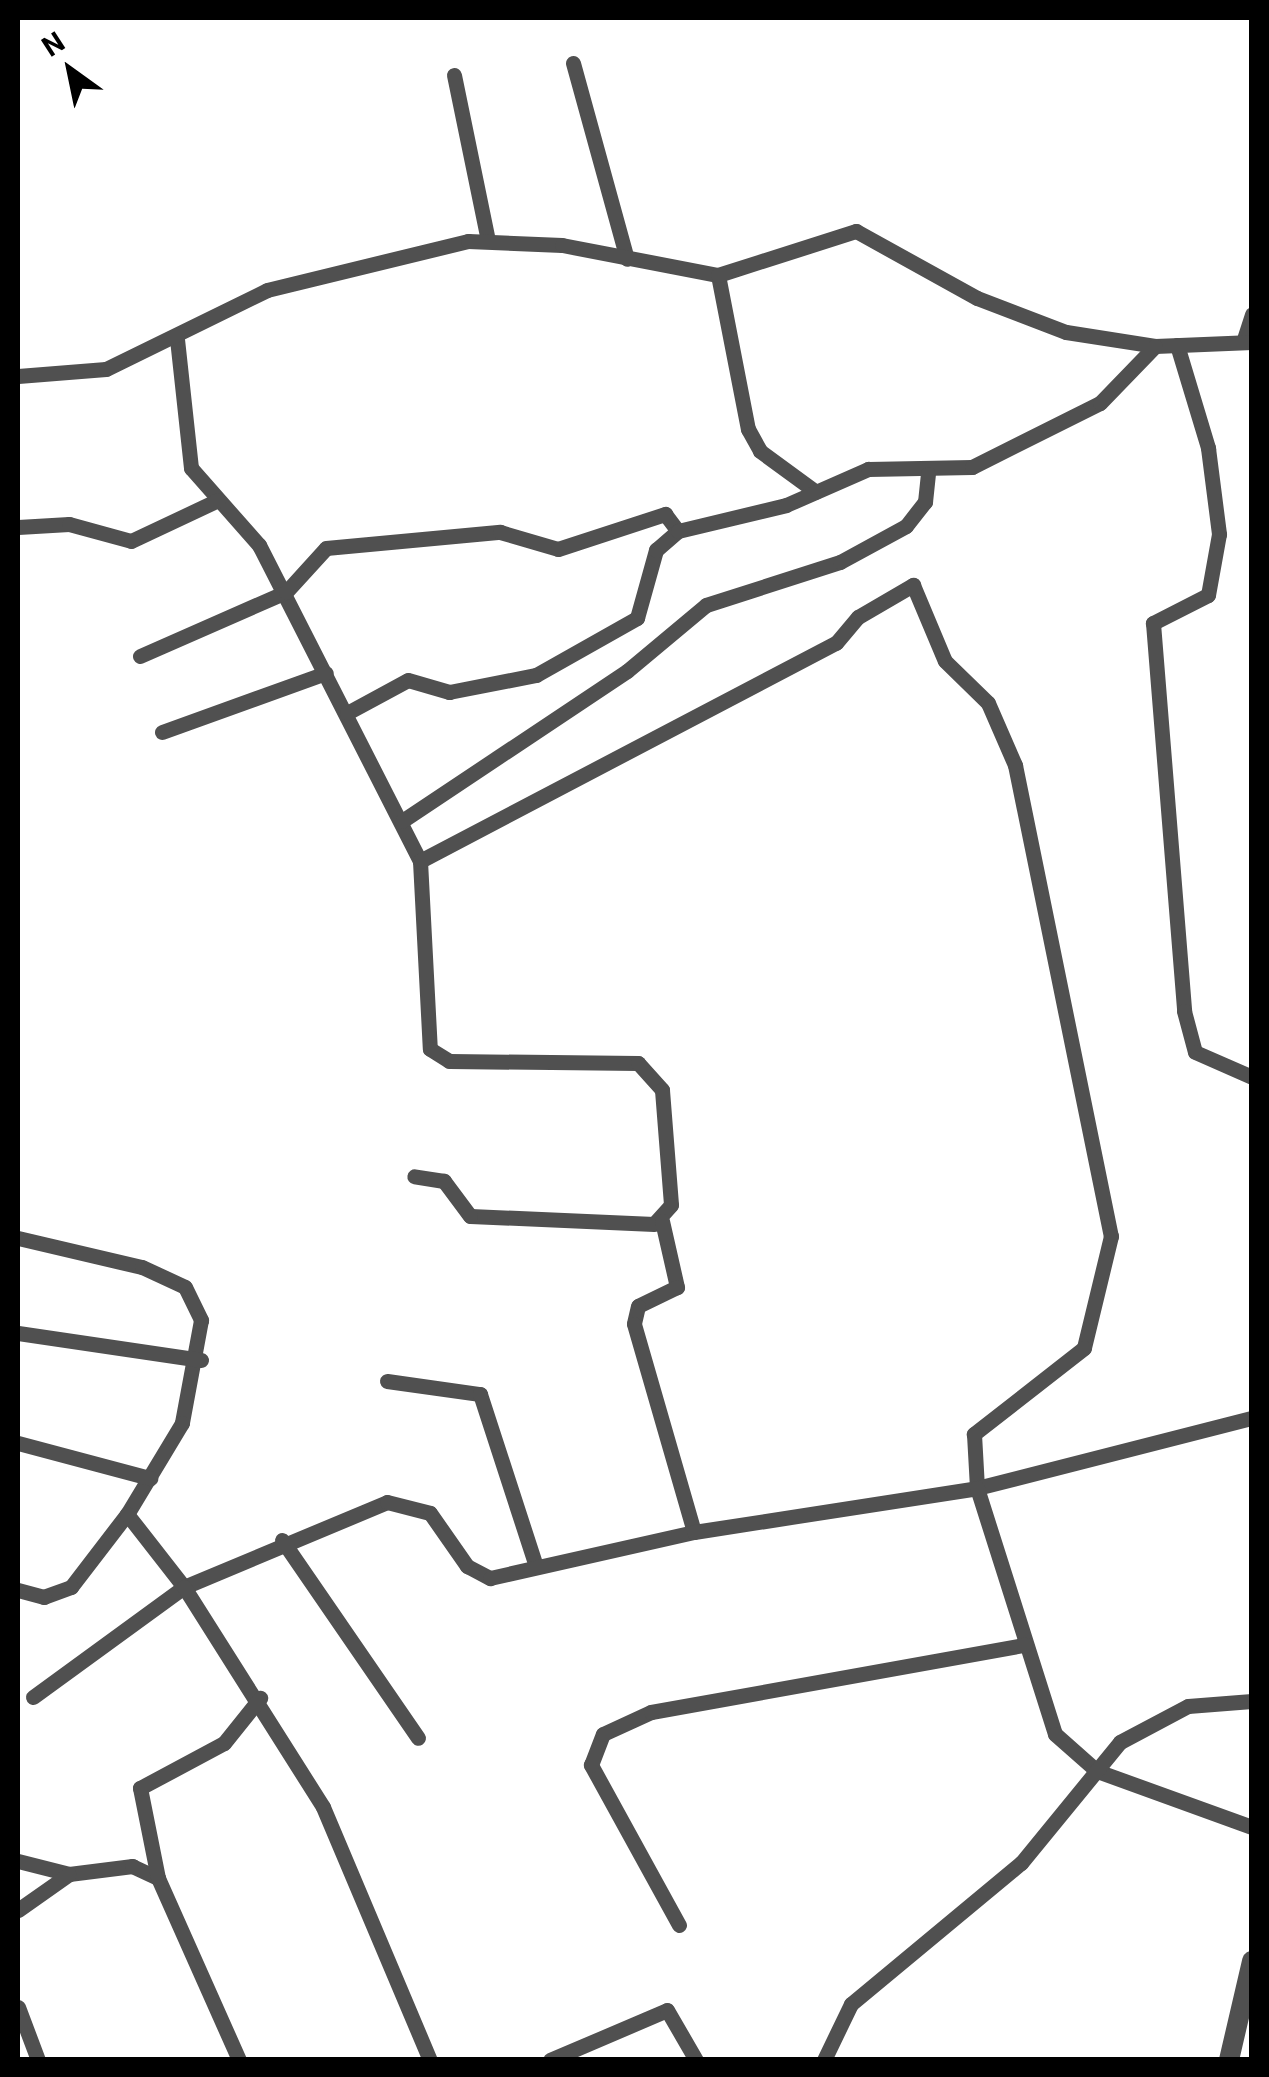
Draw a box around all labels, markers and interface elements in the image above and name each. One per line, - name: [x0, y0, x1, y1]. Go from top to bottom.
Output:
- north arrow: [20, 20, 120, 120]
- text: N: [36, 25, 71, 64]

